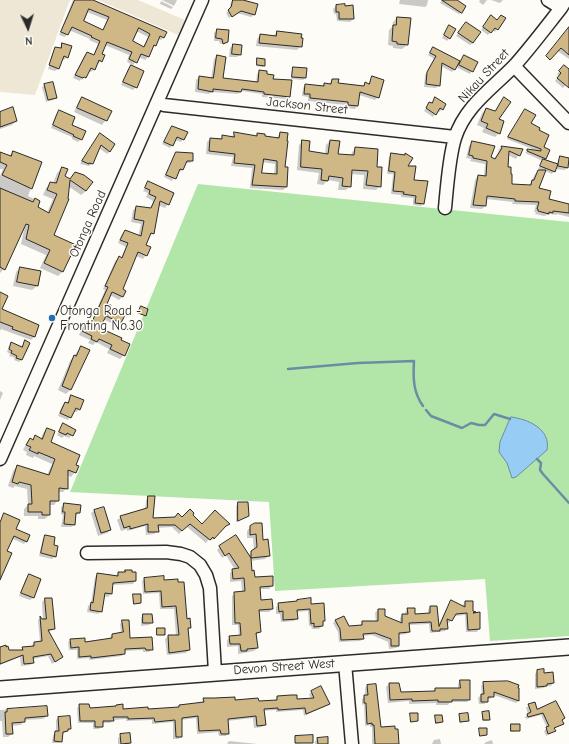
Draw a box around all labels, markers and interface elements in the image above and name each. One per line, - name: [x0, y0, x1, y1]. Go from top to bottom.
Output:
- north arrow: [8, 8, 48, 48]
- text: N: [25, 34, 33, 47]
- street label: Nikau Street: [455, 46, 513, 106]
- street label: Jackson Street: [266, 94, 348, 118]
- street label: Otonga Road: [66, 188, 110, 260]
- place label: Otonga Road - Fronting No.30: [60, 303, 143, 334]
- marker: Otonga Road - Fronting No.30: [47, 313, 57, 323]
- street label: Devon Street West: [233, 656, 335, 678]

